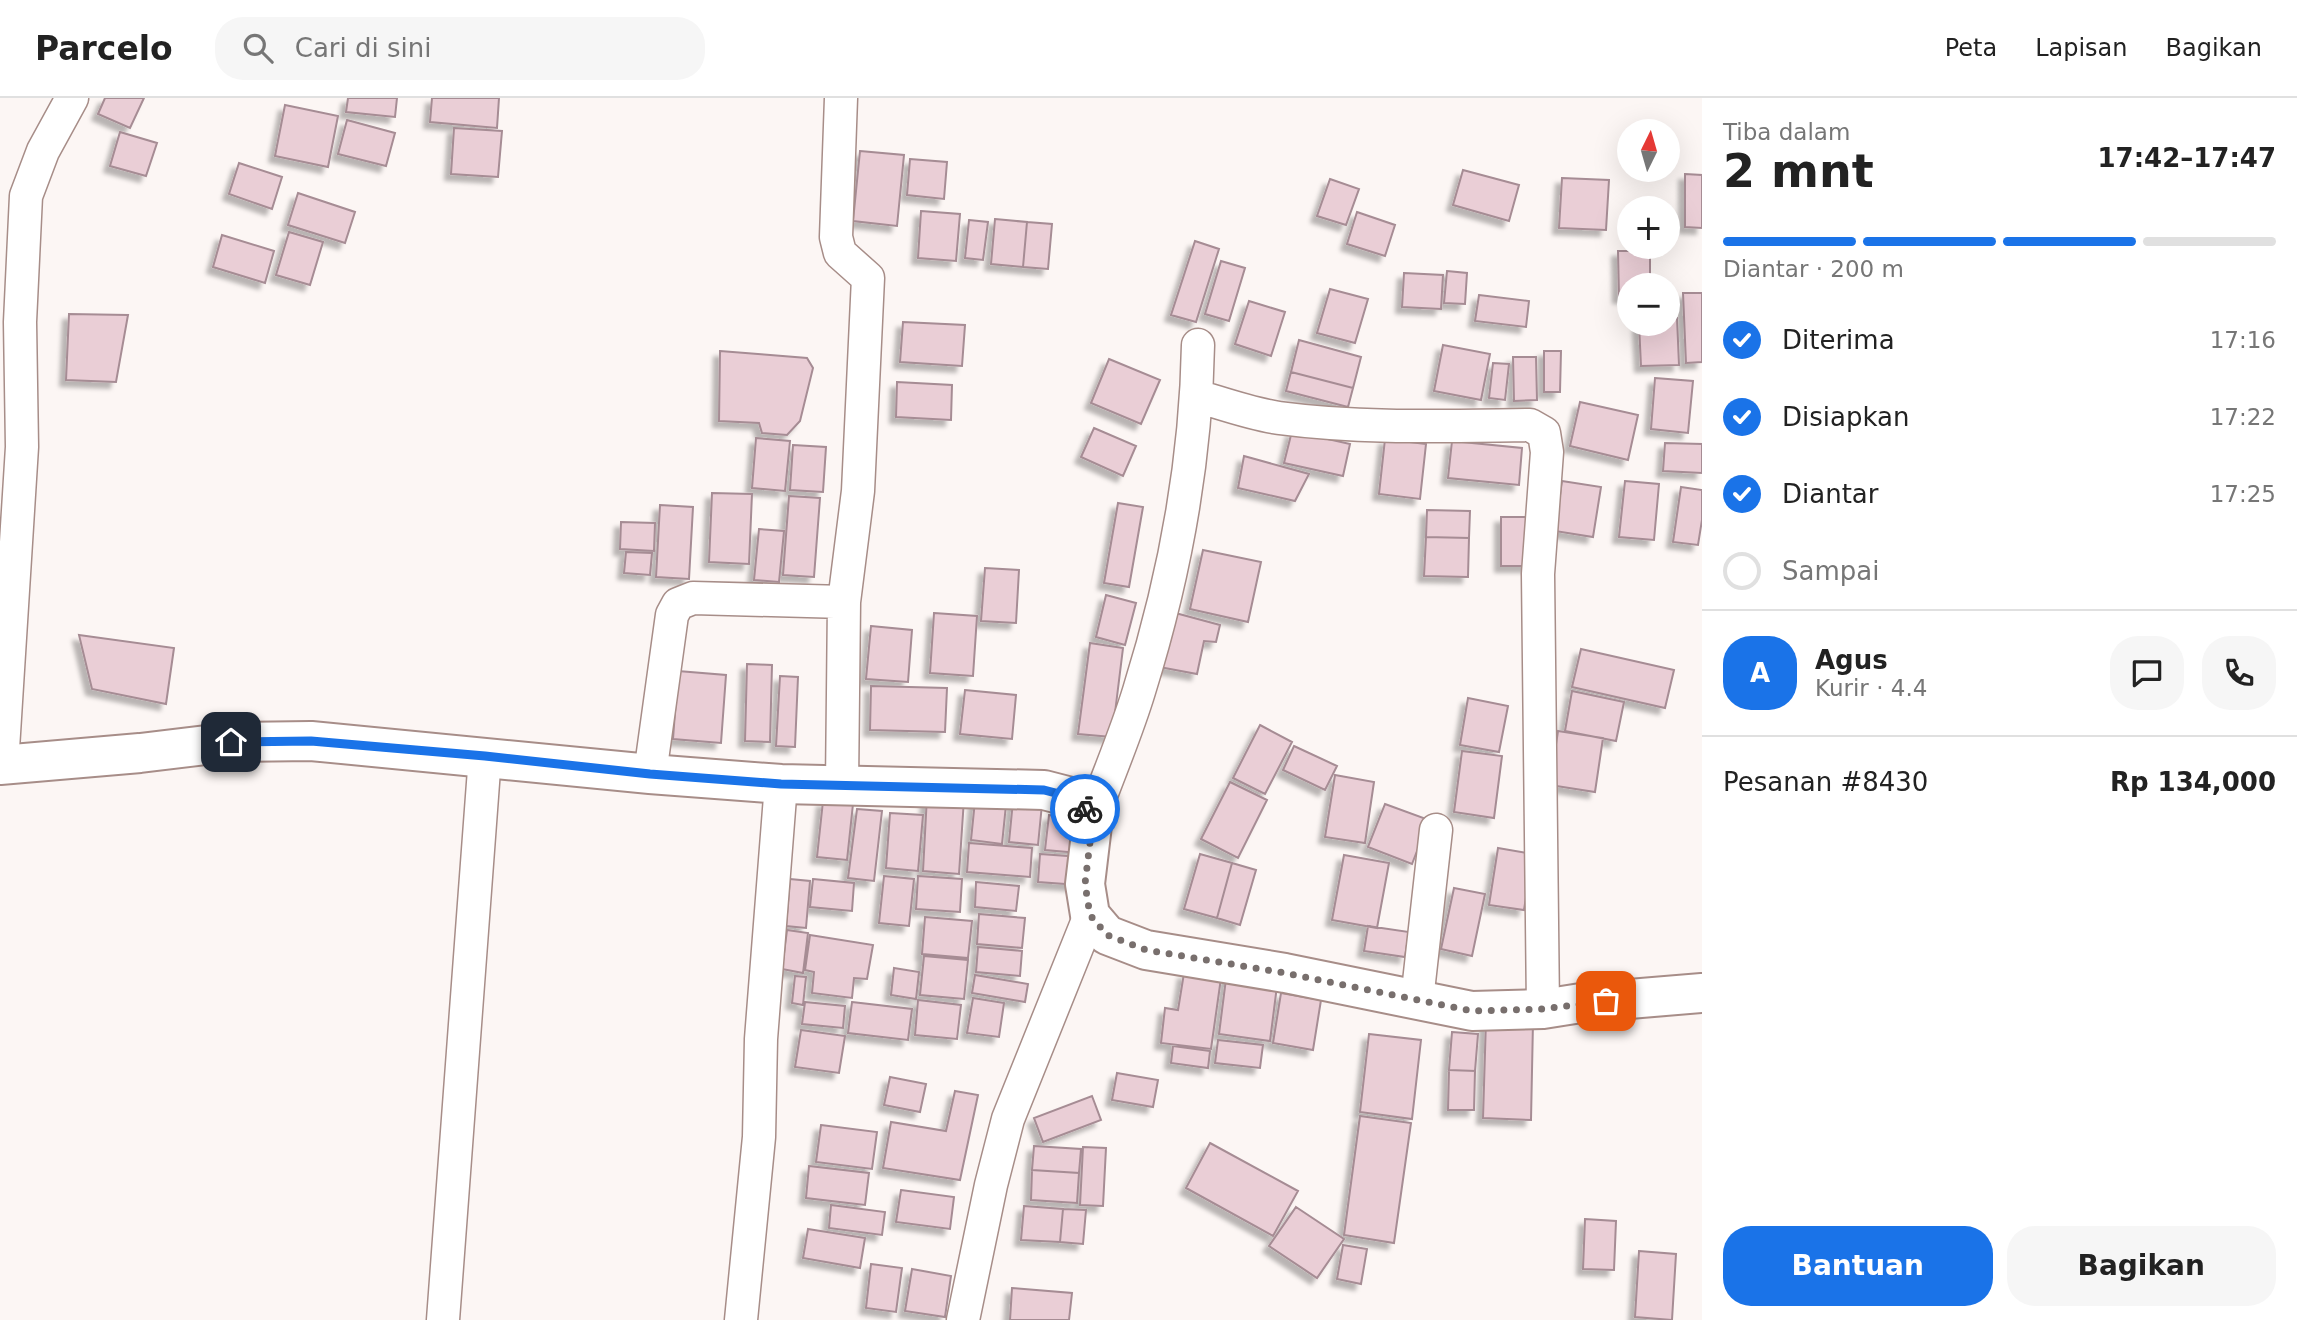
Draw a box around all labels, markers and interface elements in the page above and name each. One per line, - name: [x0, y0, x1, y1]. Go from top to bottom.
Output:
- search box: [215, 17, 705, 80]
- text: Parcelo: [35, 29, 173, 68]
- icon: search: [239, 29, 277, 67]
- text: Cari di sini: [295, 33, 432, 63]
- text: Peta: [1945, 34, 1997, 62]
- text: Lapisan: [2035, 34, 2128, 62]
- text: Bagikan: [2166, 34, 2262, 62]
- north arrow: [1617, 119, 1680, 182]
- map controls: [1617, 119, 1680, 336]
- text: Tiba dalam: [1723, 119, 1850, 145]
- text: 17:42–17:47: [2097, 143, 2276, 173]
- text: 2 mnt: [1723, 144, 1874, 198]
- button: +: [1617, 196, 1680, 259]
- text: Diantar · 200 m: [1723, 256, 1904, 282]
- button: −: [1617, 273, 1680, 336]
- icon: check: [1723, 321, 1761, 359]
- text: Diterima: [1782, 325, 1895, 355]
- text: 17:16: [2210, 327, 2276, 353]
- icon: check: [1723, 398, 1761, 436]
- text: Disiapkan: [1782, 402, 1909, 432]
- text: 17:22: [2210, 404, 2276, 430]
- icon: check: [1723, 475, 1761, 513]
- text: Diantar: [1782, 479, 1878, 509]
- text: 17:25: [2210, 481, 2276, 507]
- text: Sampai: [1782, 556, 1879, 586]
- button: chat: [2110, 636, 2184, 710]
- button: phone: [2202, 636, 2276, 710]
- text: Agus: [1815, 645, 1888, 675]
- text: A: [1750, 658, 1770, 688]
- text: Kurir · 4.4: [1815, 675, 1927, 701]
- pin: [201, 712, 261, 772]
- icon: home: [212, 723, 250, 761]
- text: Pesanan #8430: [1723, 767, 1928, 797]
- text: Rp 134,000: [2110, 767, 2276, 797]
- courier: [1050, 774, 1120, 844]
- icon: bike: [1066, 790, 1104, 828]
- pin: [1576, 971, 1636, 1031]
- icon: bag: [1587, 982, 1625, 1020]
- button: Bantuan: [1723, 1226, 1993, 1306]
- button: Bagikan: [2007, 1226, 2276, 1306]

